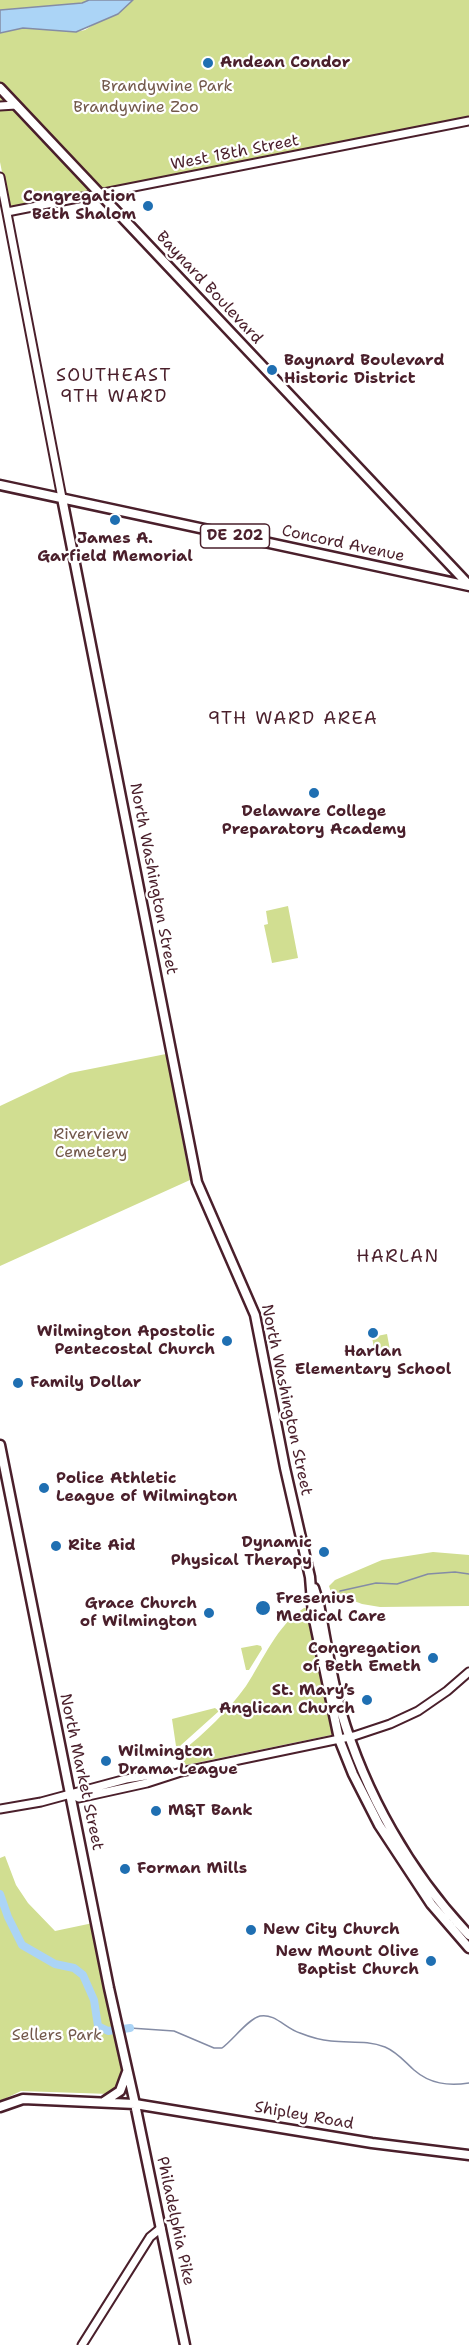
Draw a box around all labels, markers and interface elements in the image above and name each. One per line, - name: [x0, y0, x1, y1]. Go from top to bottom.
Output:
- place label: Andean Condor: [220, 53, 350, 73]
- marker: Andean Condor: [201, 56, 215, 70]
- park label: Brandywine Park: [101, 77, 233, 97]
- park label: Brandywine Zoo: [73, 98, 199, 118]
- street label: West 18th Street: [169, 131, 301, 175]
- place label: Congregation Beth Shalom: [23, 187, 136, 225]
- marker: Congregation Beth Shalom: [141, 199, 155, 213]
- street label: Baynard Boulevard: [152, 228, 266, 348]
- place label: Baynard Boulevard Historic District: [284, 351, 444, 389]
- marker: Baynard Boulevard Historic District: [265, 363, 279, 377]
- district label: SOUTHEAST 9TH WARD: [56, 365, 172, 407]
- marker: James A. Garfield Memorial: [108, 513, 122, 527]
- street label: Concord Avenue: [280, 522, 406, 566]
- road number: DE 202: [200, 524, 270, 548]
- place label: James A. Garfield Memorial: [37, 529, 193, 567]
- district label: 9TH WARD AREA: [208, 708, 378, 730]
- street label: North Washington Street: [125, 781, 181, 977]
- marker: Delaware College Preparatory Academy: [307, 786, 321, 800]
- place label: Delaware College Preparatory Academy: [222, 802, 406, 840]
- park label: Riverview Cemetery: [53, 1125, 129, 1163]
- district label: HARLAN: [356, 1246, 440, 1268]
- street label: North Washington Street: [256, 1303, 316, 1497]
- place label: Wilmington Apostolic Pentecostal Church: [37, 1322, 215, 1360]
- marker: Harlan Elementary School: [366, 1326, 380, 1340]
- marker: Wilmington Apostolic Pentecostal Church: [220, 1334, 234, 1348]
- place label: Harlan Elementary School: [295, 1342, 451, 1380]
- place label: Family Dollar: [30, 1373, 141, 1393]
- marker: Family Dollar: [11, 1376, 25, 1390]
- place label: Police Athletic League of Wilmington: [56, 1469, 237, 1507]
- marker: Police Athletic League of Wilmington: [37, 1481, 51, 1495]
- place label: Dynamic Physical Therapy: [171, 1533, 312, 1571]
- place label: Rite Aid: [68, 1536, 136, 1556]
- marker: Rite Aid: [49, 1539, 63, 1553]
- marker: Dynamic Physical Therapy: [317, 1545, 331, 1559]
- place label: Fresenius Medical Care: [276, 1589, 386, 1627]
- place label: Grace Church of Wilmington: [80, 1594, 197, 1632]
- marker: Fresenius Medical Care: [254, 1599, 272, 1617]
- marker: Grace Church of Wilmington: [202, 1606, 216, 1620]
- place label: Congregation of Beth Emeth: [303, 1639, 421, 1677]
- marker: Congregation of Beth Emeth: [426, 1651, 440, 1665]
- place label: St. Mary’s Anglican Church: [219, 1681, 355, 1719]
- street label: North Market Street: [55, 1692, 107, 1852]
- marker: St. Mary’s Anglican Church: [360, 1693, 374, 1707]
- place label: Wilmington Drama League: [118, 1742, 238, 1780]
- marker: Wilmington Drama League: [99, 1754, 113, 1768]
- place label: M&T Bank: [168, 1801, 253, 1821]
- marker: M&T Bank: [149, 1804, 163, 1818]
- place label: Forman Mills: [137, 1859, 247, 1879]
- marker: Forman Mills: [118, 1862, 132, 1876]
- place label: New City Church: [263, 1920, 400, 1940]
- marker: New City Church: [244, 1923, 258, 1937]
- place label: New Mount Olive Baptist Church: [275, 1942, 419, 1980]
- marker: New Mount Olive Baptist Church: [424, 1954, 438, 1968]
- park label: Sellers Park: [12, 2026, 102, 2046]
- street label: Shipley Road: [253, 2098, 355, 2134]
- street label: Philadelphia Pike: [152, 2155, 198, 2287]

